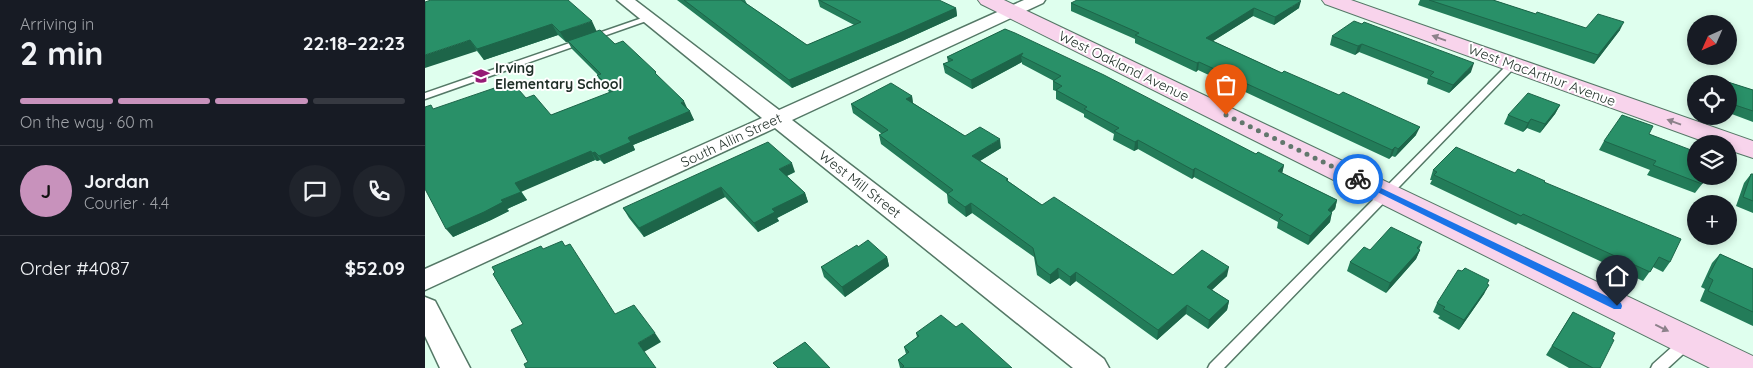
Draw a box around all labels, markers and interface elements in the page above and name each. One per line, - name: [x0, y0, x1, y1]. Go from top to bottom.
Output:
- text: Arriving in: [20, 14, 94, 34]
- north arrow: [1687, 15, 1737, 65]
- map controls: [1687, 15, 1737, 245]
- street label: West Oakland Avenue: [1056, 27, 1192, 105]
- text: 22:18–22:23: [303, 31, 405, 55]
- text: 2 min: [20, 33, 103, 73]
- one-way arrow: [1431, 34, 1446, 41]
- street label: West MacArthur Avenue: [1466, 40, 1618, 110]
- place label: Irving Elementary School: [495, 59, 622, 93]
- pin: [1205, 64, 1247, 115]
- school or university icon: Irving Elementary School: [471, 66, 491, 86]
- icon: bag: [1212, 71, 1240, 99]
- button: locate: [1687, 75, 1737, 125]
- street label: South Allin Street: [678, 109, 785, 171]
- text: On the way · 60 m: [20, 112, 154, 132]
- one-way arrow: [1666, 118, 1681, 126]
- button: layers: [1687, 135, 1737, 185]
- street label: West Mill Street: [815, 146, 905, 222]
- courier: [1333, 154, 1383, 204]
- button: chat: [289, 165, 341, 217]
- button: phone: [353, 165, 405, 217]
- icon: bike: [1344, 165, 1372, 193]
- text: Jordan: [84, 169, 149, 193]
- text: J: [41, 179, 51, 203]
- text: Courier · 4.4: [84, 193, 169, 213]
- button: +: [1687, 195, 1737, 245]
- pin: [1596, 255, 1638, 306]
- text: Order #4087: [20, 256, 129, 280]
- text: $52.09: [345, 256, 405, 280]
- icon: home: [1603, 262, 1631, 290]
- one-way arrow: [1654, 324, 1669, 332]

